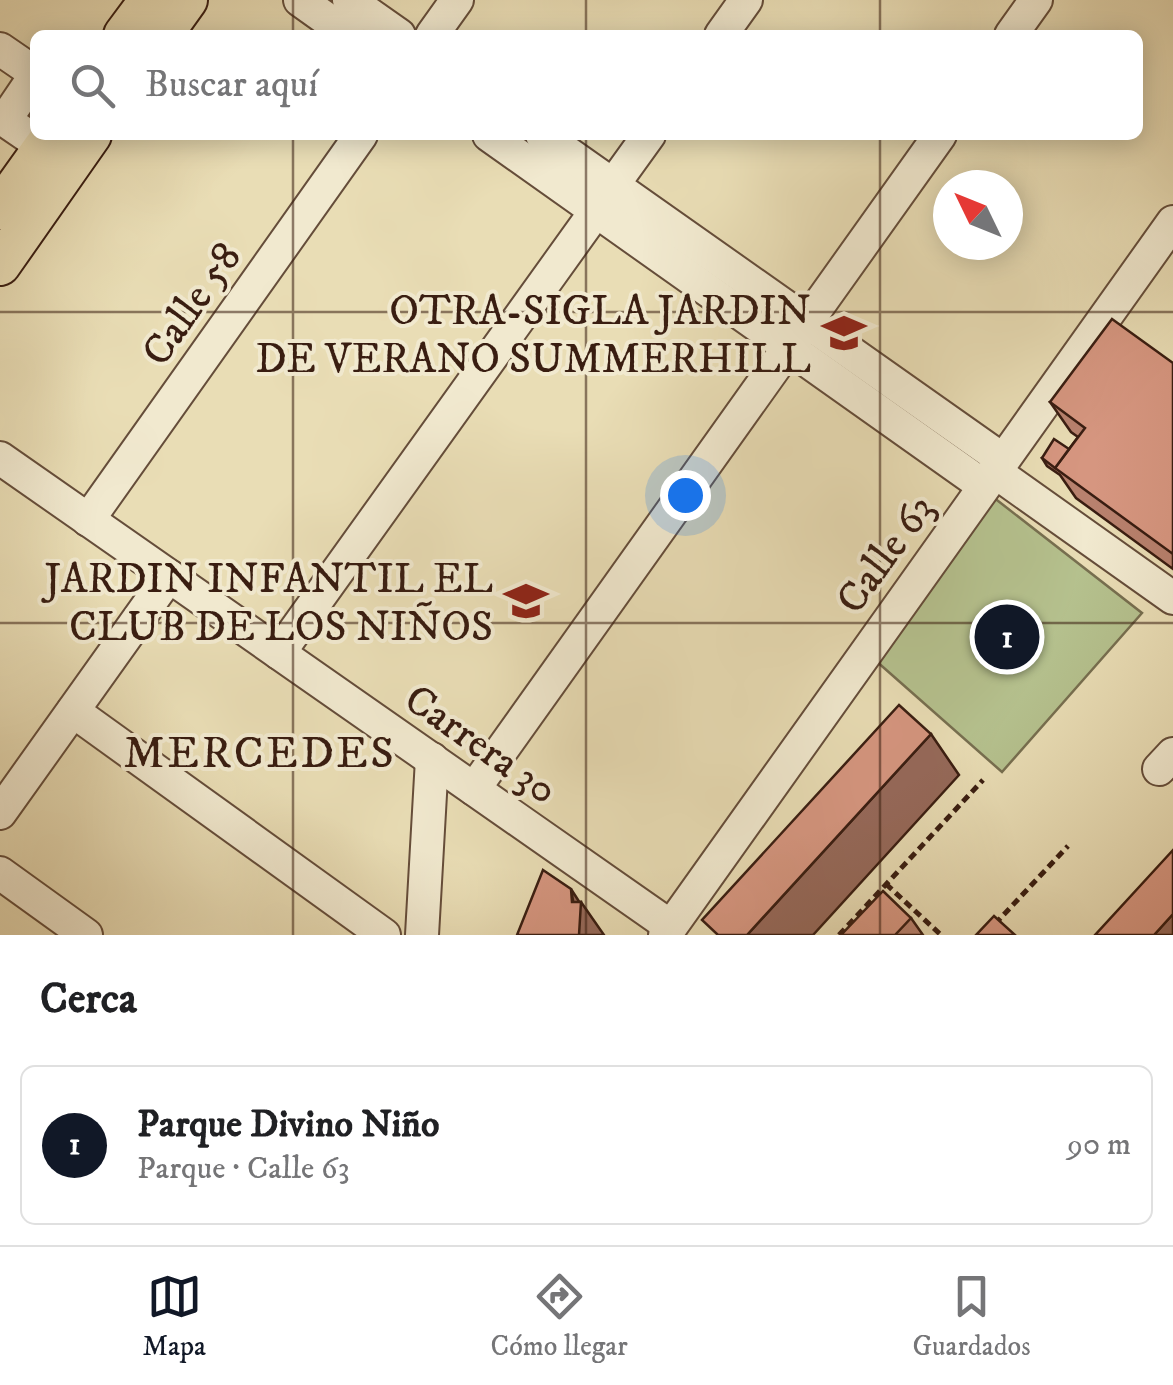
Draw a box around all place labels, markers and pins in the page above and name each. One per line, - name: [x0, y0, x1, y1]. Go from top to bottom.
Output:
- place label: OTRA-SIGLA JARDIN DE VERANO SUMMERHILL: [256, 286, 811, 386]
- school or university icon: OTRA-SIGLA JARDIN DE VERANO SUMMERHILL: [820, 309, 868, 357]
- place label: JARDIN INFANTIL EL CLUB DE LOS NIÑOS: [41, 554, 493, 654]
- school or university icon: JARDIN INFANTIL EL CLUB DE LOS NIÑOS: [502, 577, 550, 625]
- pin: 1: [974, 600, 1040, 674]

